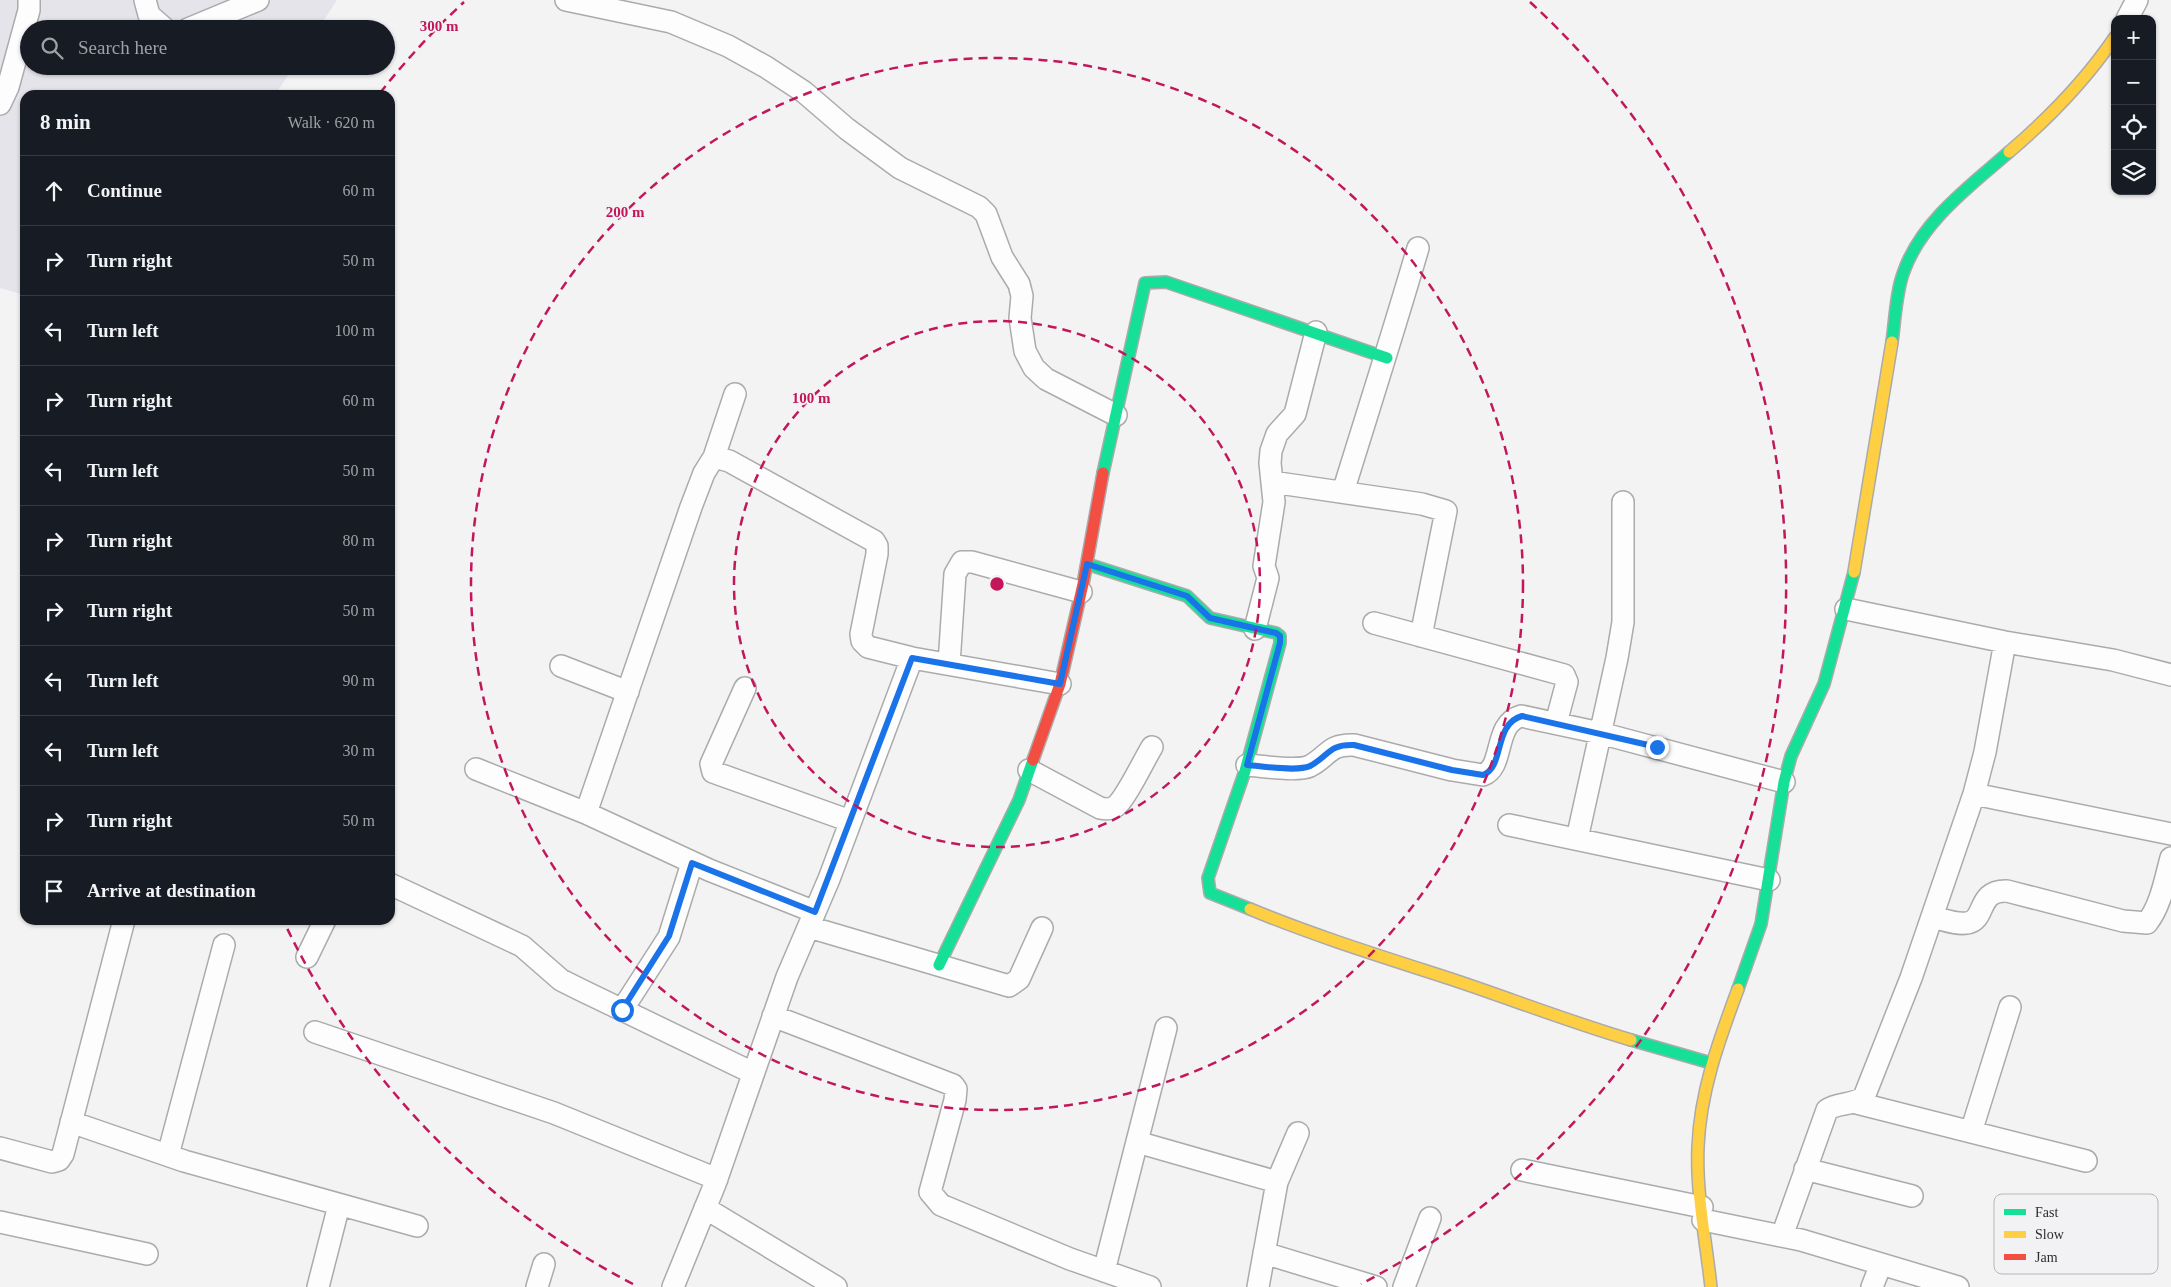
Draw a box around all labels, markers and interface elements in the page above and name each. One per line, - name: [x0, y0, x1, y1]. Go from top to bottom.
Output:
- map controls: [2111, 15, 2156, 195]
- button: +: [2111, 15, 2156, 60]
- text: 300 m: [420, 18, 459, 34]
- search box: [20, 20, 395, 75]
- icon: search: [38, 34, 66, 62]
- text: Search here: [78, 37, 167, 58]
- button: −: [2111, 60, 2156, 105]
- button: locate: [2111, 105, 2156, 150]
- text: 8 min: [40, 110, 91, 134]
- text: Walk · 620 m: [288, 114, 375, 131]
- button: layers: [2111, 150, 2156, 195]
- icon: ahead: [40, 177, 68, 205]
- text: Continue: [87, 180, 162, 201]
- text: 60 m: [343, 182, 375, 199]
- text: 200 m: [606, 204, 645, 220]
- icon: right: [40, 247, 68, 275]
- text: Turn right: [87, 250, 172, 271]
- text: 50 m: [343, 252, 375, 269]
- icon: left: [40, 317, 68, 345]
- text: Turn left: [87, 320, 159, 341]
- text: 100 m: [335, 322, 375, 339]
- icon: right: [40, 387, 68, 415]
- text: Turn right: [87, 390, 172, 411]
- text: 100 m: [792, 390, 831, 406]
- text: 60 m: [343, 392, 375, 409]
- icon: left: [40, 457, 68, 485]
- text: Turn left: [87, 460, 159, 481]
- text: 50 m: [343, 462, 375, 479]
- icon: right: [40, 527, 68, 555]
- text: Turn right: [87, 530, 172, 551]
- text: 80 m: [343, 532, 375, 549]
- centre of rings: [988, 575, 1006, 593]
- icon: right: [40, 597, 68, 625]
- text: Turn right: [87, 600, 172, 621]
- text: 50 m: [343, 602, 375, 619]
- icon: left: [40, 667, 68, 695]
- text: Turn left: [87, 670, 159, 691]
- text: 90 m: [343, 672, 375, 689]
- route end: [1646, 736, 1669, 759]
- icon: left: [40, 737, 68, 765]
- text: Turn left: [87, 740, 159, 761]
- text: 30 m: [343, 742, 375, 759]
- icon: right: [40, 807, 68, 835]
- text: Turn right: [87, 810, 172, 831]
- text: 50 m: [343, 812, 375, 829]
- icon: arrive: [40, 877, 68, 905]
- text: Arrive at destination: [87, 880, 256, 901]
- route start: [611, 999, 634, 1022]
- legend: [1994, 1194, 2158, 1274]
- text: Fast: [2035, 1205, 2058, 1220]
- text: Slow: [2035, 1227, 2065, 1242]
- text: Jam: [2035, 1250, 2058, 1265]

